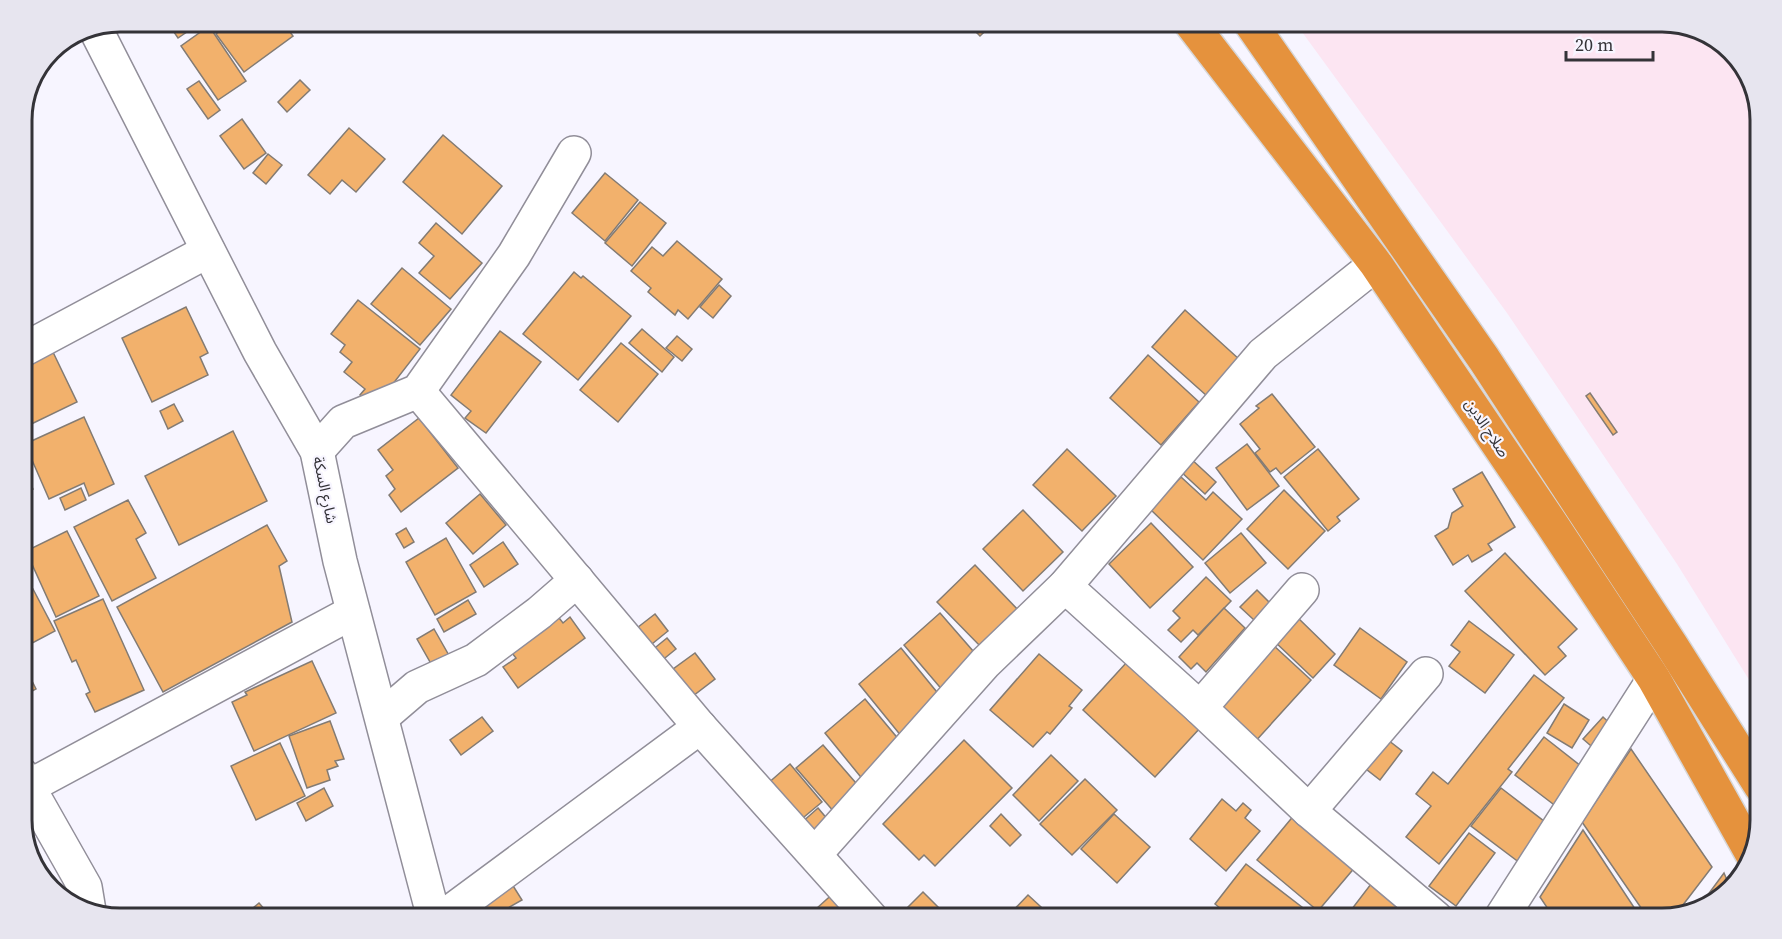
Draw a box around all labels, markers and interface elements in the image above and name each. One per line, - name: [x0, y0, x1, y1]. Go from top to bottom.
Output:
- scale bar: [1566, 24, 1653, 62]
- text: 20 m: [1575, 32, 1613, 57]
- street label: صلاح الدين: [1458, 394, 1515, 462]
- street label: شارع السكة: [306, 455, 343, 526]

